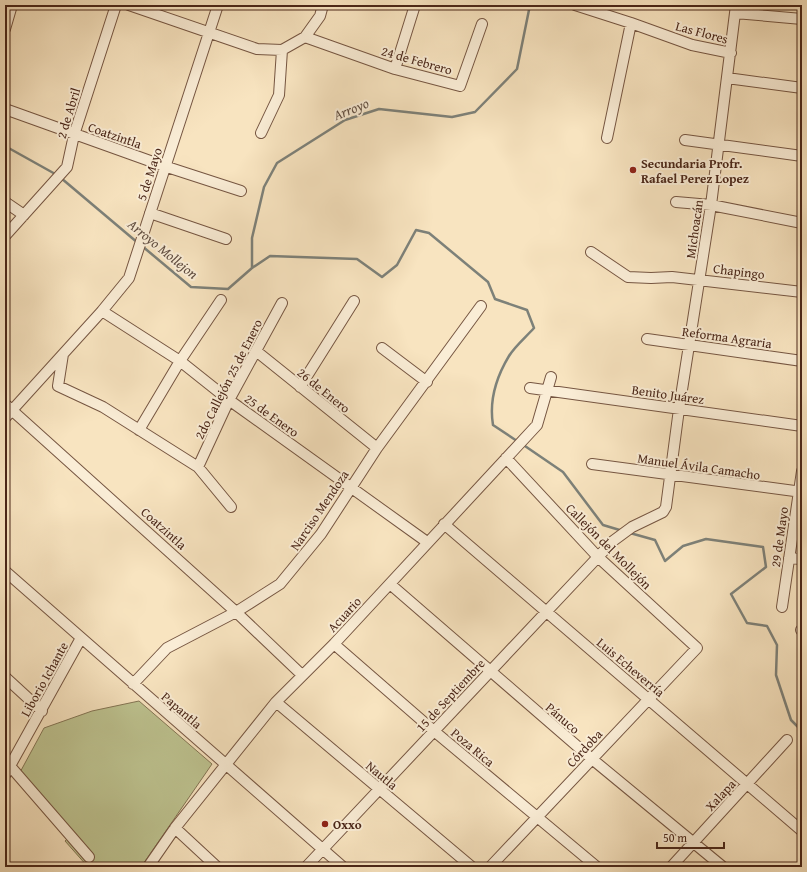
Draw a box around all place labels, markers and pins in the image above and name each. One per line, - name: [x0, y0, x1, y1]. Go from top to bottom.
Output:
- place label: Secundaria Profr. Rafael Perez Lopez: [641, 154, 749, 188]
- marker: Secundaria Profr. Rafael Perez Lopez: [628, 165, 638, 175]
- place label: Oxxo: [333, 815, 362, 834]
- marker: Oxxo: [320, 819, 330, 829]

